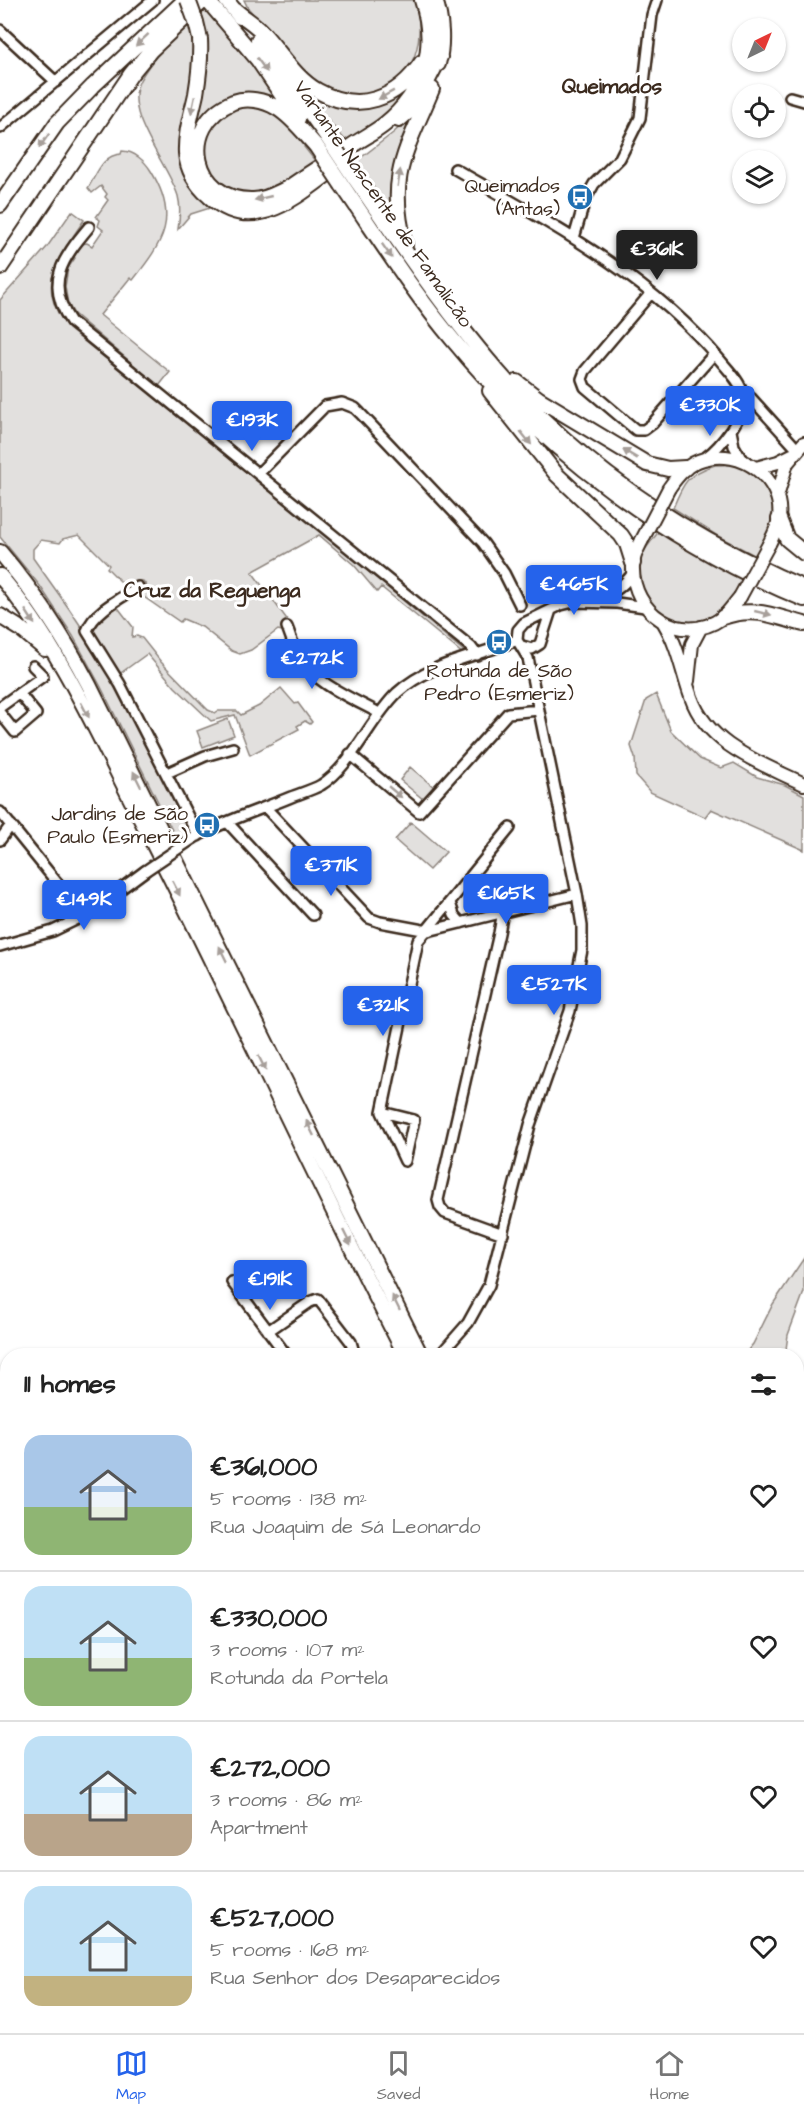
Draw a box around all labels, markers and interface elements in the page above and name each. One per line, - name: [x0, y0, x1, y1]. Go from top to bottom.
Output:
- north arrow: [732, 18, 786, 72]
- map controls: [732, 18, 786, 204]
- one-way arrow: [135, 33, 150, 47]
- one-way arrow: [255, 57, 267, 72]
- district label: Queimados: [562, 72, 663, 101]
- street label: Variante Nascente de Famalicão: [287, 75, 479, 333]
- button: locate: [732, 84, 786, 138]
- one-way arrow: [377, 90, 394, 100]
- one-way arrow: [188, 95, 198, 114]
- one-way arrow: [39, 133, 50, 149]
- button: layers: [732, 150, 786, 204]
- one-way arrow: [395, 168, 404, 187]
- place label: Queimados (Antas): [464, 172, 560, 223]
- bus stop icon: Queimados (Antas): [565, 182, 595, 212]
- one-way arrow: [253, 194, 272, 203]
- pin: €361K: [615, 230, 699, 281]
- text: €361K: [630, 235, 684, 263]
- one-way arrow: [381, 242, 393, 258]
- pin: €330K: [668, 386, 752, 437]
- text: €330K: [680, 391, 740, 419]
- pin: €193K: [210, 401, 294, 452]
- text: €193K: [226, 406, 278, 434]
- one-way arrow: [519, 430, 532, 445]
- one-way arrow: [622, 449, 638, 460]
- pin: €465K: [532, 565, 616, 616]
- text: €465K: [540, 570, 608, 598]
- district label: Cruz da Reguenga: [124, 576, 301, 607]
- one-way arrow: [25, 609, 36, 625]
- one-way arrow: [754, 609, 773, 619]
- bus stop icon: Rotunda de São Pedro (Esmeriz): [484, 627, 514, 657]
- pin: €272K: [270, 639, 354, 690]
- text: €272K: [280, 644, 344, 672]
- place label: Rotunda de São Pedro (Esmeriz): [424, 657, 574, 708]
- one-way arrow: [80, 702, 90, 719]
- one-way arrow: [132, 770, 142, 788]
- one-way arrow: [387, 785, 403, 798]
- place label: Jardins de São Paulo (Esmeriz): [47, 800, 188, 851]
- bus stop icon: Jardins de São Paulo (Esmeriz): [192, 810, 222, 840]
- pin: €371K: [289, 846, 373, 897]
- text: €371K: [304, 851, 358, 879]
- pin: €165K: [464, 874, 548, 925]
- text: €165K: [477, 879, 535, 907]
- pin: €149K: [42, 880, 126, 931]
- one-way arrow: [171, 880, 181, 897]
- text: €149K: [56, 885, 112, 913]
- one-way arrow: [219, 945, 228, 962]
- pin: €527K: [512, 965, 596, 1016]
- text: €527K: [521, 970, 587, 998]
- pin: €321K: [341, 986, 425, 1037]
- text: €321K: [357, 991, 409, 1019]
- one-way arrow: [257, 1054, 267, 1072]
- one-way arrow: [305, 1120, 314, 1137]
- one-way arrow: [343, 1230, 352, 1247]
- pin: €191K: [228, 1260, 312, 1311]
- text: €191K: [248, 1265, 292, 1293]
- one-way arrow: [391, 1295, 400, 1312]
- text: 11 homes: [24, 1366, 116, 1402]
- icon: filters: [747, 1368, 780, 1401]
- text: €361,000: [210, 1449, 317, 1485]
- icon: home: [72, 1459, 144, 1531]
- icon: heart: [747, 1479, 780, 1512]
- text: 5 rooms · 138 m²: [210, 1485, 367, 1513]
- text: Rua Joaquim de Sá Leonardo: [210, 1513, 480, 1541]
- text: €330,000: [210, 1600, 327, 1636]
- icon: home: [72, 1610, 144, 1682]
- icon: heart: [747, 1630, 780, 1663]
- text: 3 rooms · 107 m²: [210, 1636, 365, 1664]
- text: Rotunda da Portela: [210, 1664, 388, 1692]
- text: €272,000: [210, 1750, 330, 1786]
- icon: home: [72, 1760, 144, 1832]
- icon: heart: [747, 1780, 780, 1813]
- text: 3 rooms · 86 m²: [210, 1786, 363, 1814]
- text: Apartment: [210, 1814, 308, 1842]
- text: €527,000: [210, 1900, 334, 1936]
- icon: home: [72, 1910, 144, 1982]
- icon: heart: [747, 1930, 780, 1963]
- text: 5 rooms · 168 m²: [210, 1936, 369, 1964]
- text: Rua Senhor dos Desaparecidos: [210, 1964, 500, 1992]
- tab: Map: [115, 2047, 148, 2105]
- tab: Saved: [377, 2047, 420, 2105]
- tab: Home: [650, 2047, 689, 2105]

